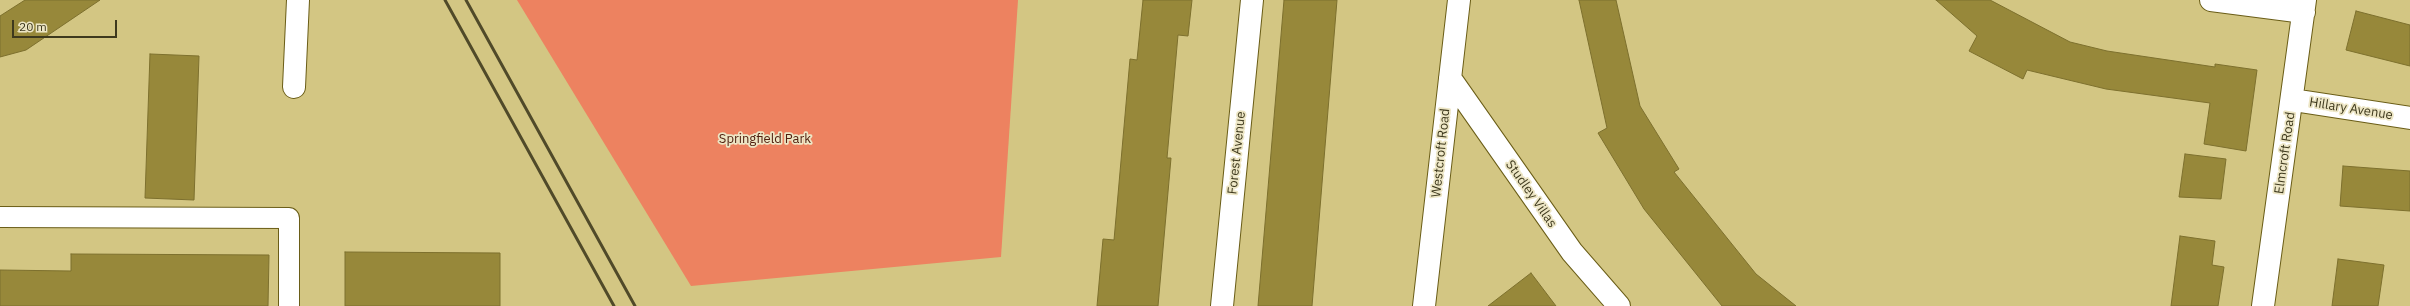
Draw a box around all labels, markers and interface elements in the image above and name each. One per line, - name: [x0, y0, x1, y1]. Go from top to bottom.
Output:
- scale bar: [14, 12, 119, 38]
- text: 20 m: [19, 19, 47, 34]
- street label: Hillary Avenue: [2308, 95, 2394, 123]
- street label: Westcroft Road: [1429, 108, 1453, 198]
- street label: Forest Avenue: [1225, 111, 1249, 195]
- street label: Elmcroft Road: [2272, 111, 2298, 195]
- park label: Springfield Park: [719, 131, 811, 147]
- street label: Studley Villas: [1502, 157, 1560, 231]

